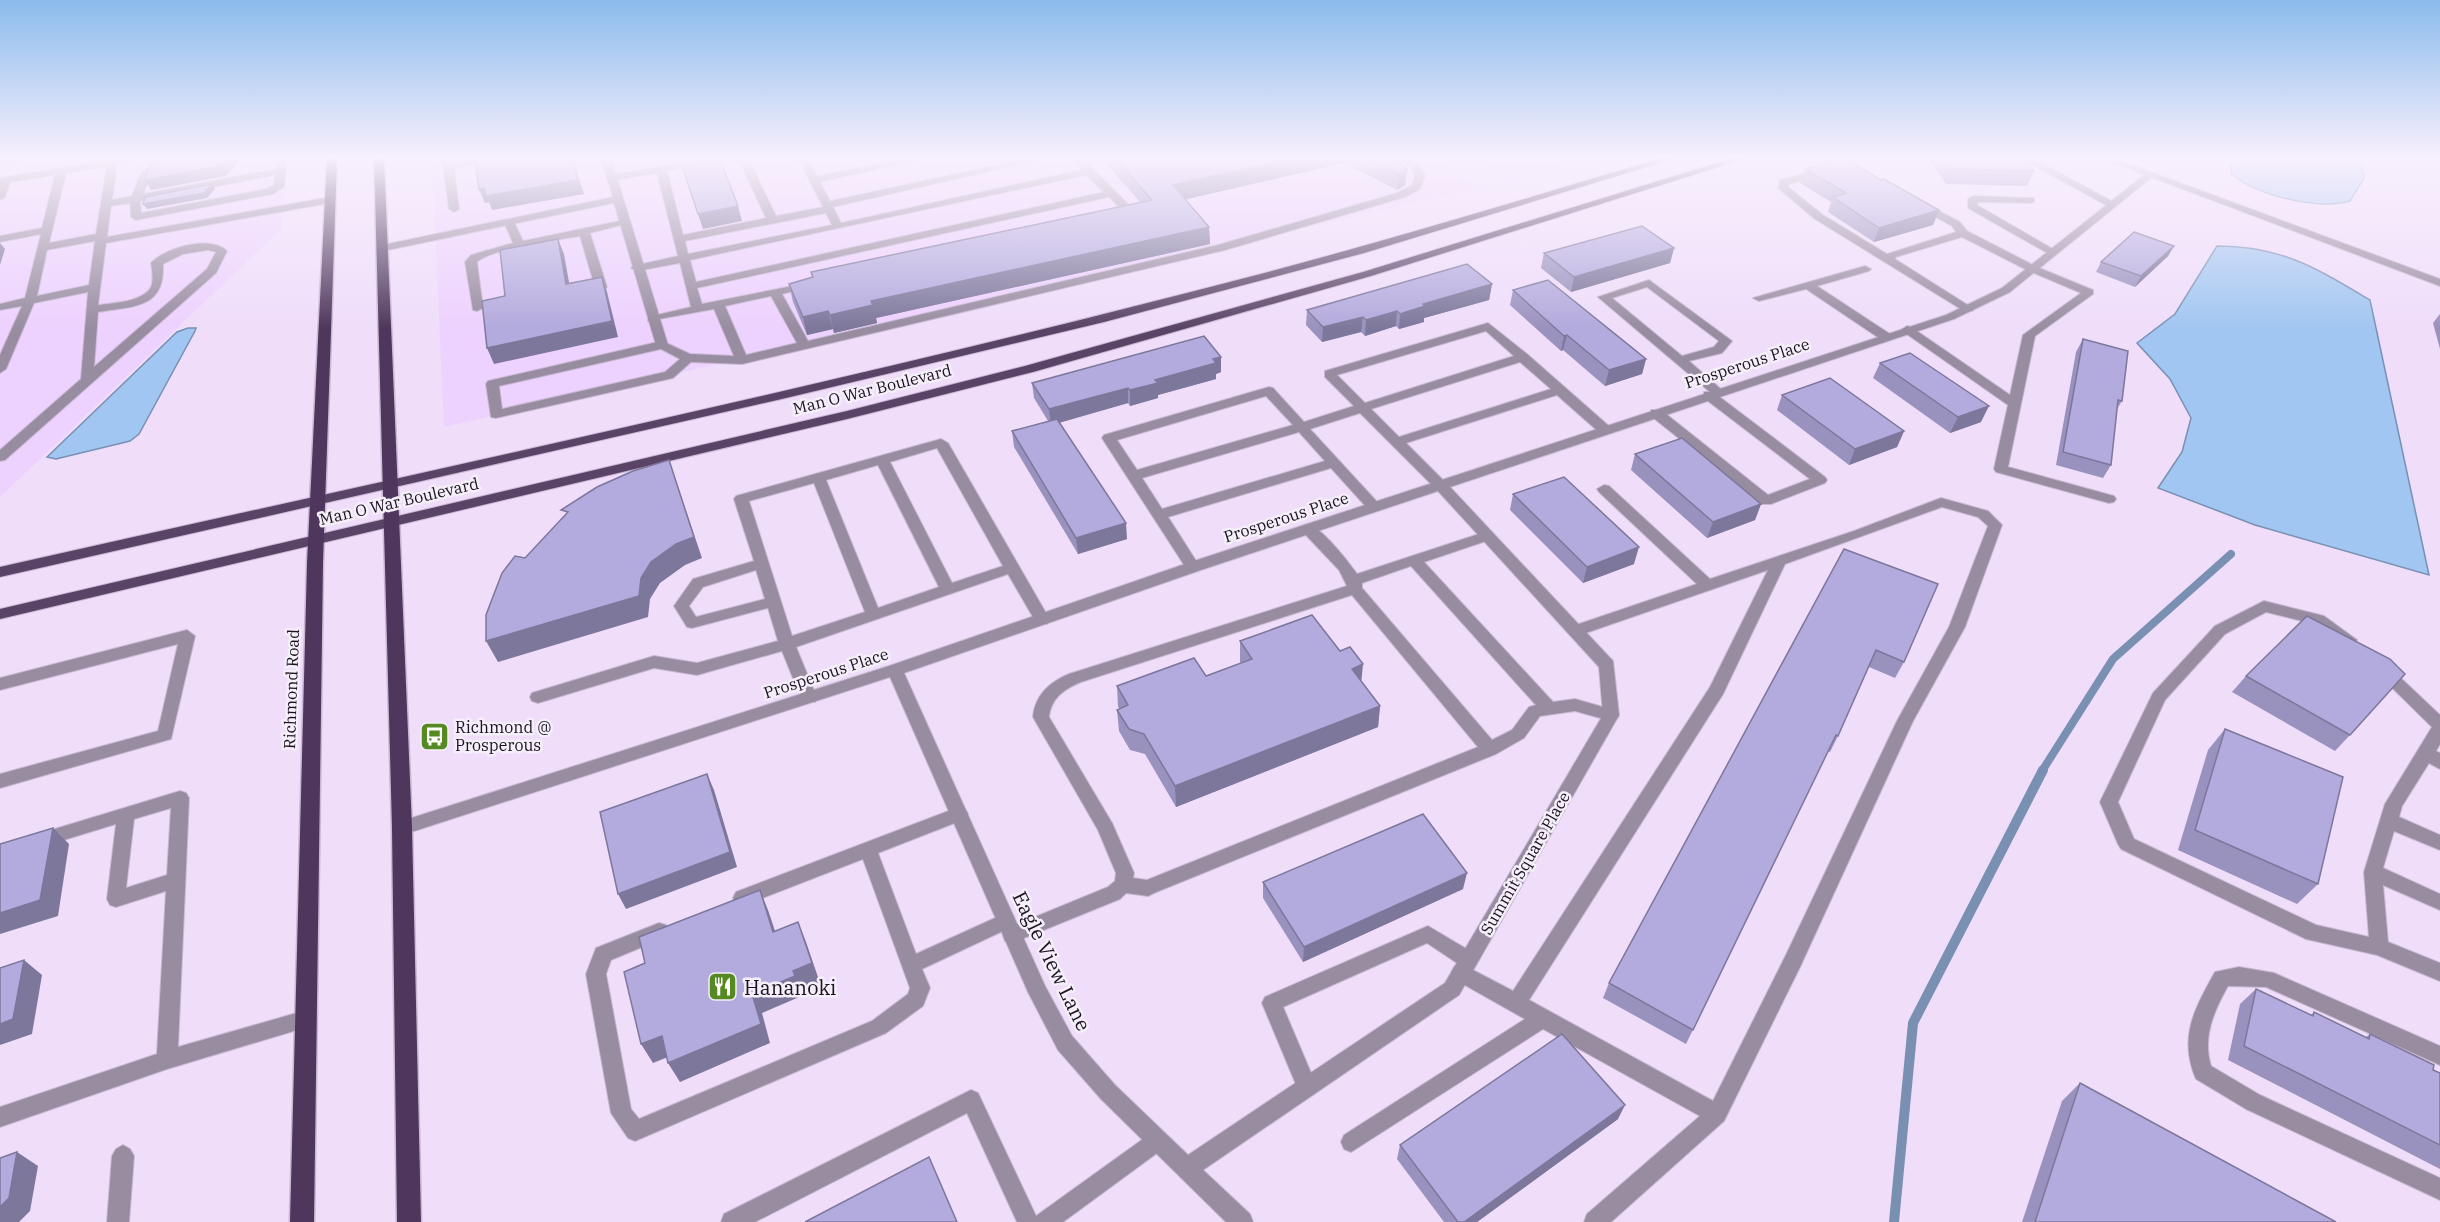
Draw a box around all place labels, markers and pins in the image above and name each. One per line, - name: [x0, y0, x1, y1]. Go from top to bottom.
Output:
- place label: Richmond @ Prosperous: [455, 717, 552, 755]
- bus stop icon: Richmond @ Prosperous: [418, 720, 450, 752]
- restaurant icon: Hananoki: [707, 971, 739, 1003]
- place label: Hananoki: [744, 974, 836, 1001]

